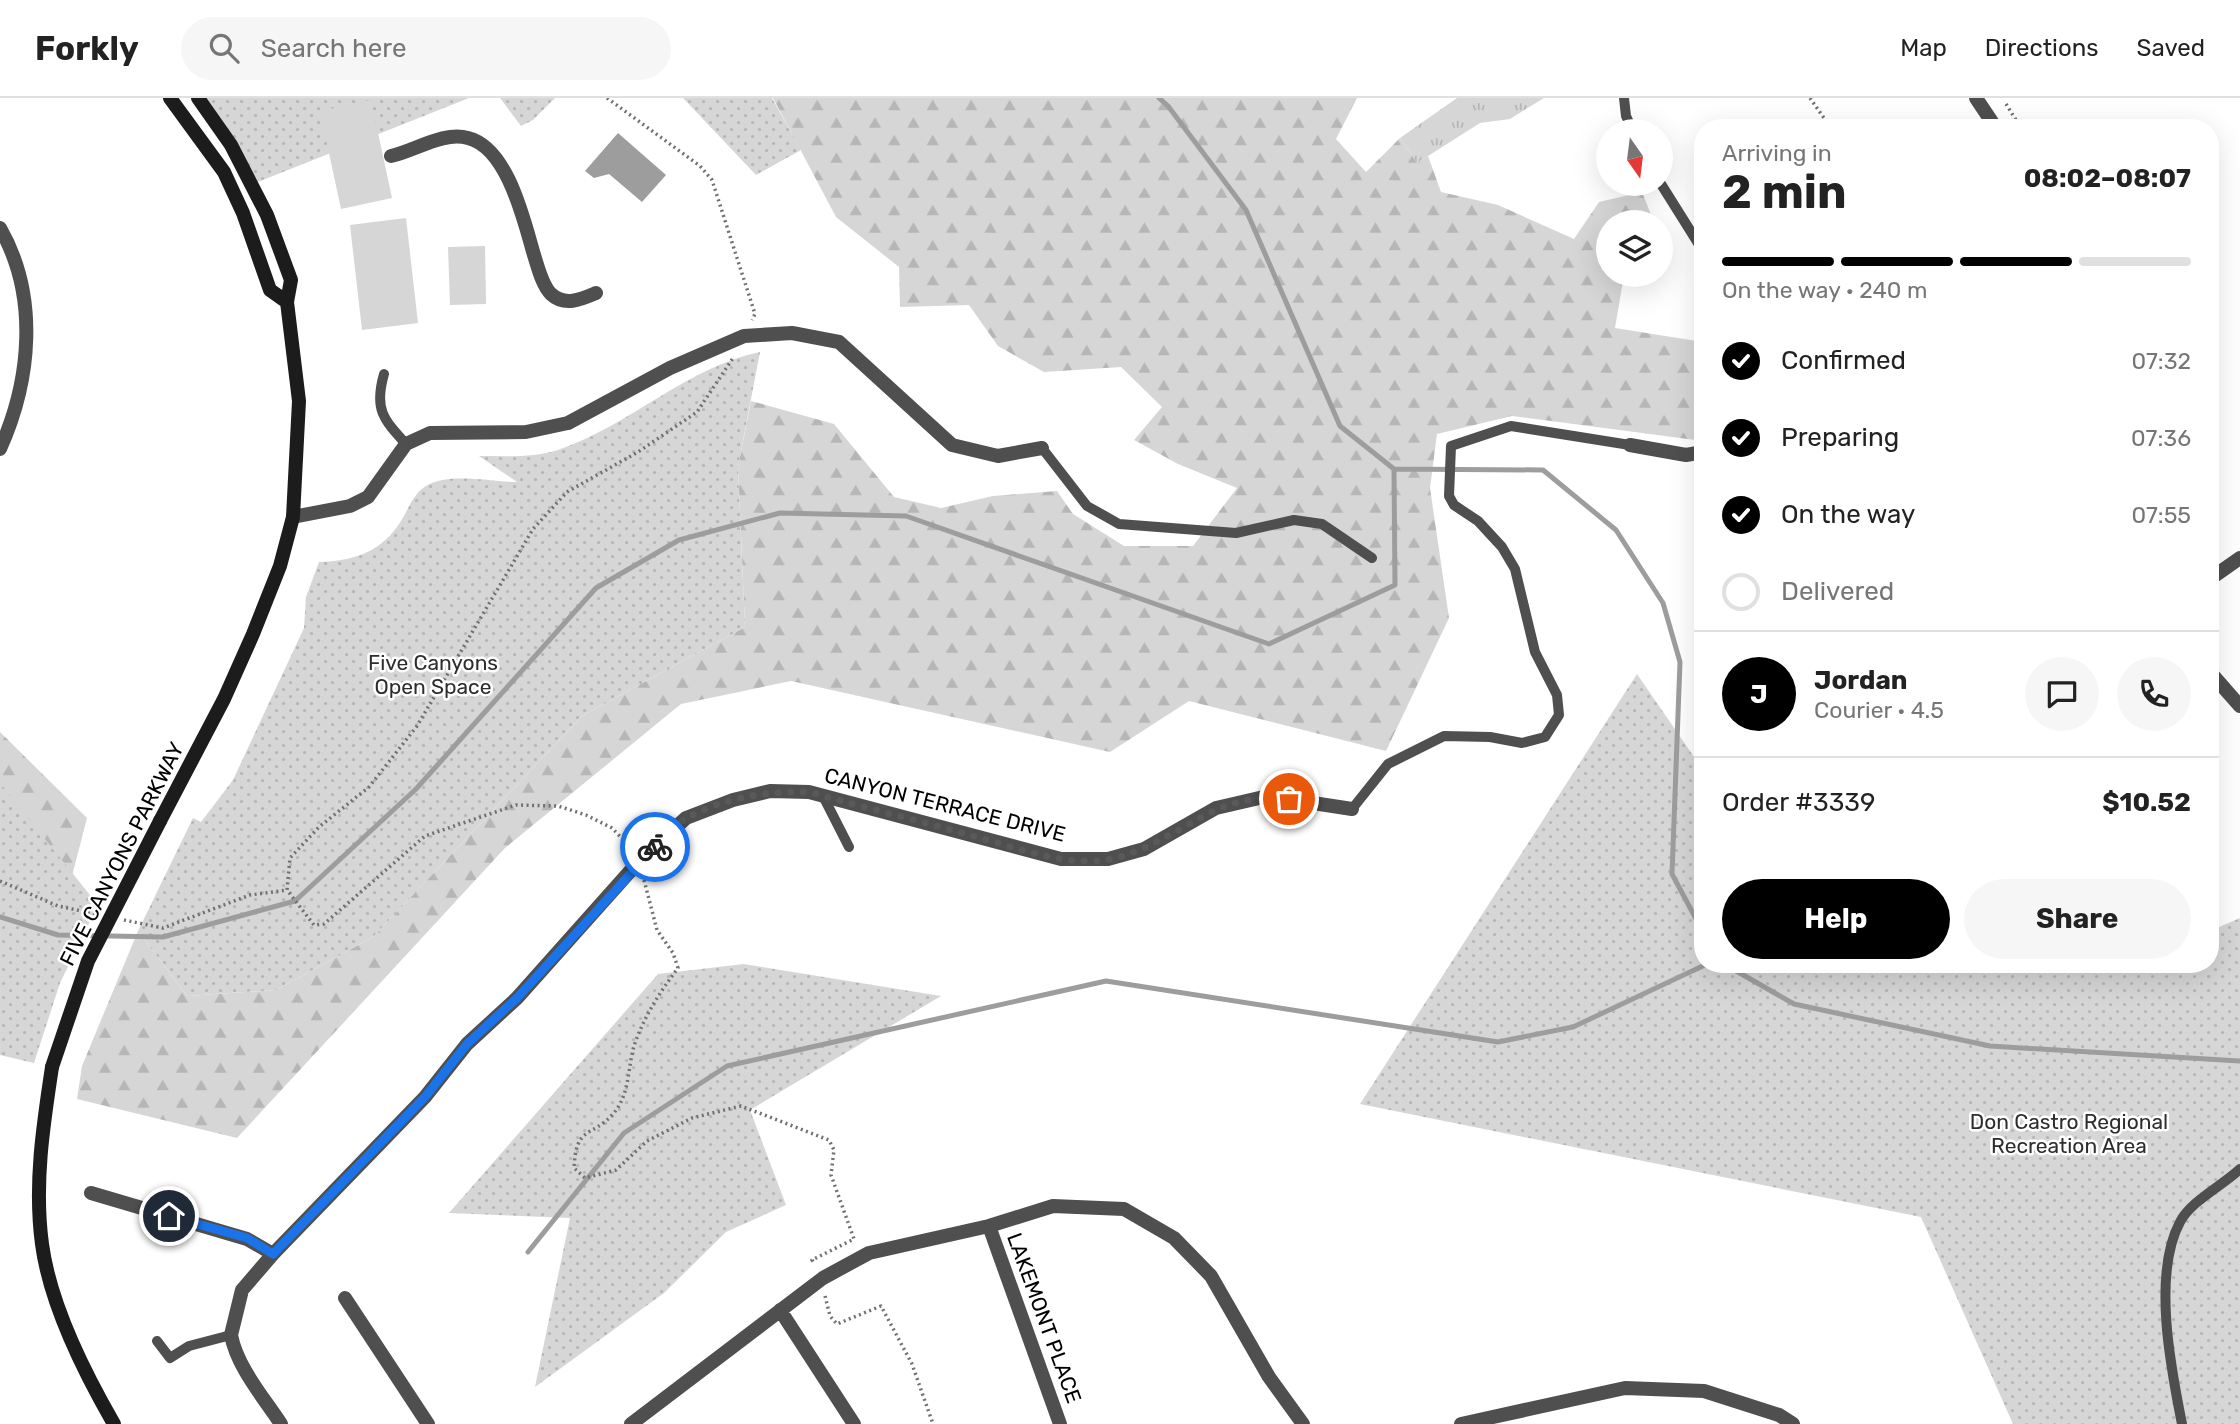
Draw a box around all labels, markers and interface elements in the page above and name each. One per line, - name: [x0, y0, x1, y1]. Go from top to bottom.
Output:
- search box: [181, 17, 671, 80]
- text: Forkly: [35, 29, 139, 68]
- icon: search: [205, 29, 243, 67]
- text: Search here: [261, 33, 407, 64]
- text: Map: [1900, 34, 1947, 62]
- text: Directions: [1985, 34, 2098, 62]
- text: Saved: [2136, 34, 2205, 62]
- north arrow: [1596, 119, 1673, 196]
- map controls: [1596, 119, 1673, 287]
- text: Arriving in: [1722, 139, 1832, 167]
- text: 08:02–08:07: [2024, 163, 2191, 194]
- text: 2 min: [1722, 165, 1847, 220]
- button: layers: [1596, 210, 1673, 287]
- text: On the way · 240 m: [1722, 276, 1927, 304]
- icon: check: [1722, 342, 1760, 380]
- text: Confirmed: [1781, 345, 1906, 376]
- text: 07:32: [2131, 347, 2191, 375]
- icon: check: [1722, 419, 1760, 457]
- text: Preparing: [1781, 422, 1899, 453]
- text: 07:36: [2131, 424, 2191, 452]
- icon: check: [1722, 496, 1760, 534]
- text: On the way: [1781, 499, 1915, 530]
- text: 07:55: [2131, 501, 2191, 529]
- text: Delivered: [1781, 576, 1894, 607]
- park label: Five Canyons Open Space: [368, 650, 498, 699]
- button: chat: [2025, 657, 2099, 731]
- button: phone: [2117, 657, 2191, 731]
- text: Jordan: [1814, 665, 1907, 696]
- text: J: [1750, 679, 1768, 710]
- text: Courier · 4.5: [1814, 696, 1944, 724]
- street label: FIVE CANYONS PARKWAY: [54, 738, 189, 970]
- street label: CANYON TERRACE DRIVE: [822, 762, 1068, 847]
- pin: [1259, 769, 1319, 829]
- icon: bag: [1270, 780, 1308, 818]
- text: Order #3339: [1722, 787, 1875, 818]
- text: $10.52: [2102, 787, 2191, 818]
- courier: [620, 812, 690, 882]
- icon: bike: [636, 828, 674, 866]
- button: Help: [1722, 879, 1950, 959]
- button: Share: [1964, 879, 2191, 959]
- park label: Don Castro Regional Recreation Area: [1970, 1109, 2168, 1158]
- pin: [139, 1186, 199, 1246]
- icon: home: [150, 1197, 188, 1235]
- street label: LAKEMONT PLACE: [1002, 1229, 1087, 1406]

